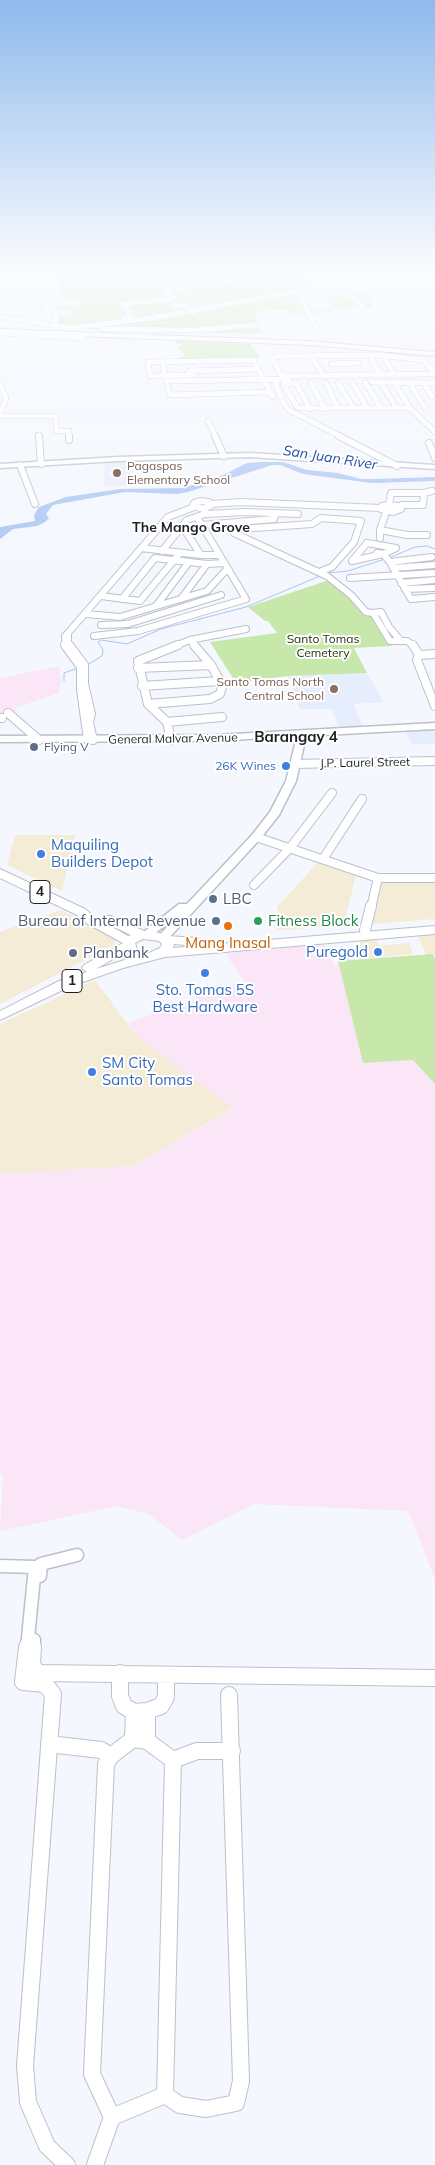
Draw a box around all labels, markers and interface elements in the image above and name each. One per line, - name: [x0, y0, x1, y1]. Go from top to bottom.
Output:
- water label: San Juan River: [282, 442, 378, 474]
- place label: Pagaspas Elementary School: [127, 459, 230, 487]
- marker: Pagaspas Elementary School: [111, 467, 123, 479]
- district label: The Mango Grove: [132, 520, 250, 536]
- park label: Santo Tomas Cemetery: [287, 632, 359, 660]
- place label: Santo Tomas North Central School: [216, 675, 324, 703]
- marker: Santo Tomas North Central School: [328, 683, 340, 695]
- district label: Barangay 4: [254, 728, 338, 746]
- street label: General Malvar Avenue: [108, 731, 238, 747]
- place label: Flying V: [44, 740, 89, 754]
- marker: Flying V: [28, 741, 40, 753]
- street label: J.P. Laurel Street: [320, 755, 410, 771]
- place label: 26K Wines: [215, 759, 276, 773]
- marker: 26K Wines: [280, 760, 292, 772]
- place label: Maquiling Builders Depot: [51, 836, 153, 871]
- marker: Maquiling Builders Depot: [35, 848, 47, 860]
- road number: 4: [30, 880, 50, 904]
- place label: LBC: [223, 890, 252, 908]
- marker: LBC: [207, 893, 219, 905]
- place label: Bureau of Internal Revenue: [18, 912, 206, 930]
- place label: Fitness Block: [268, 912, 358, 930]
- marker: Bureau of Internal Revenue: [210, 915, 222, 927]
- marker: Fitness Block: [252, 915, 264, 927]
- marker: Mang Inasal: [222, 920, 234, 932]
- place label: Mang Inasal: [185, 934, 271, 952]
- place label: Puregold: [306, 943, 368, 961]
- place label: Planbank: [83, 944, 149, 962]
- marker: Puregold: [372, 946, 384, 958]
- marker: Planbank: [67, 947, 79, 959]
- marker: Sto. Tomas 5S Best Hardware: [199, 967, 211, 979]
- road number: 1: [62, 969, 82, 992]
- place label: Sto. Tomas 5S Best Hardware: [152, 981, 258, 1016]
- place label: SM City Santo Tomas: [102, 1054, 193, 1089]
- marker: SM City Santo Tomas: [86, 1066, 98, 1078]

